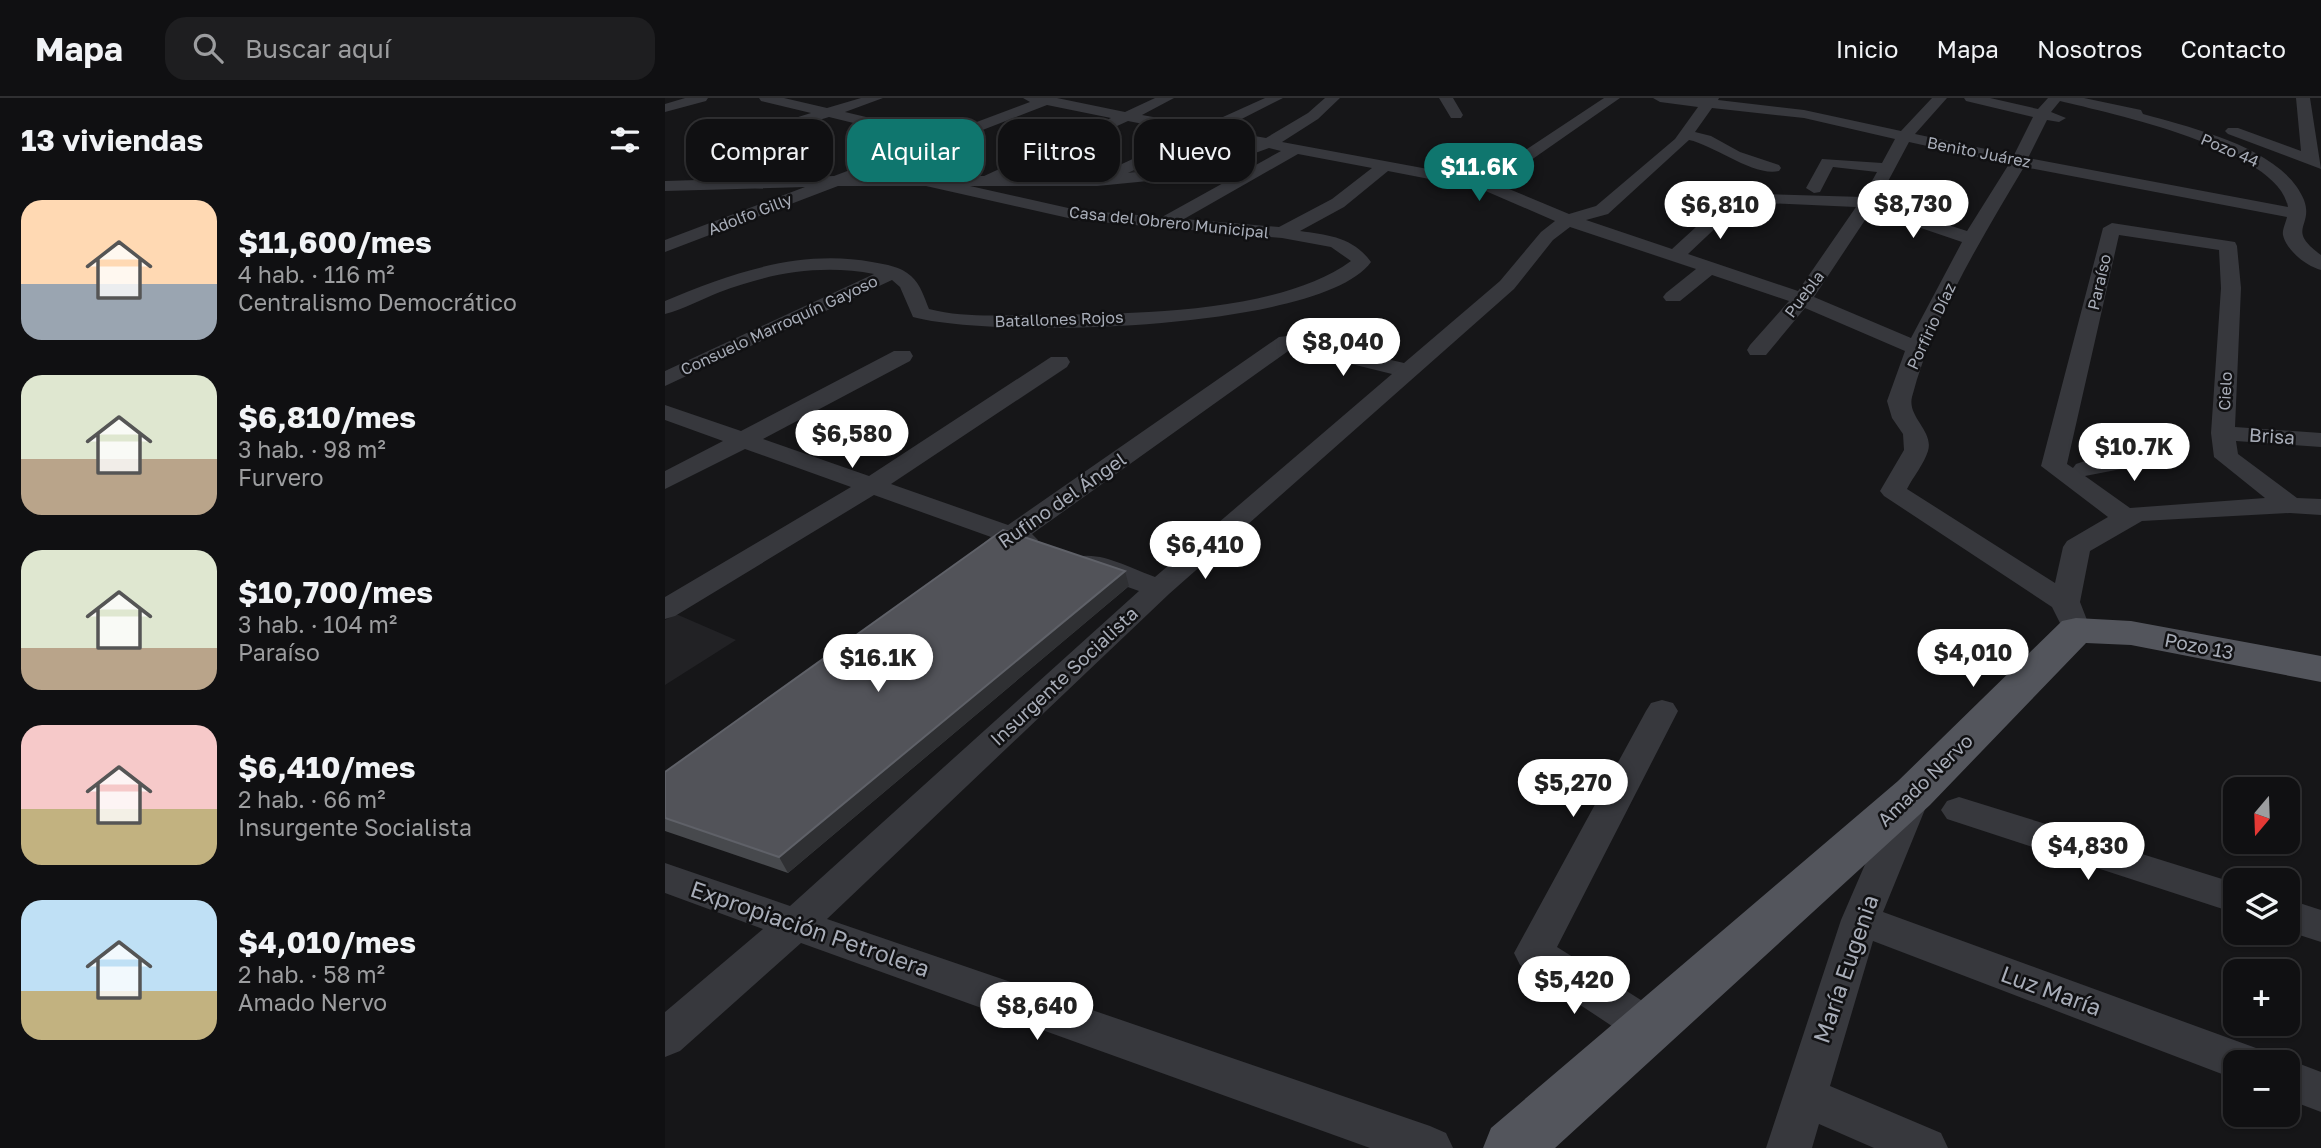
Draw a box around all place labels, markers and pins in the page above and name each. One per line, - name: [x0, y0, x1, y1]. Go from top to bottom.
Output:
- pin: $11.6K: [1422, 144, 1536, 203]
- pin: $8,730: [1856, 180, 1970, 240]
- pin: $6,810: [1663, 181, 1777, 241]
- pin: $8,040: [1286, 318, 1400, 378]
- pin: $6,580: [795, 410, 909, 470]
- pin: $10.7K: [2077, 424, 2191, 483]
- pin: $6,410: [1148, 522, 1262, 581]
- pin: $4,010: [1916, 630, 2030, 689]
- pin: $16.1K: [821, 634, 935, 694]
- pin: $5,270: [1516, 760, 1630, 819]
- pin: $4,830: [2031, 822, 2145, 882]
- pin: $5,420: [1517, 956, 1631, 1016]
- pin: $8,640: [980, 982, 1094, 1042]

